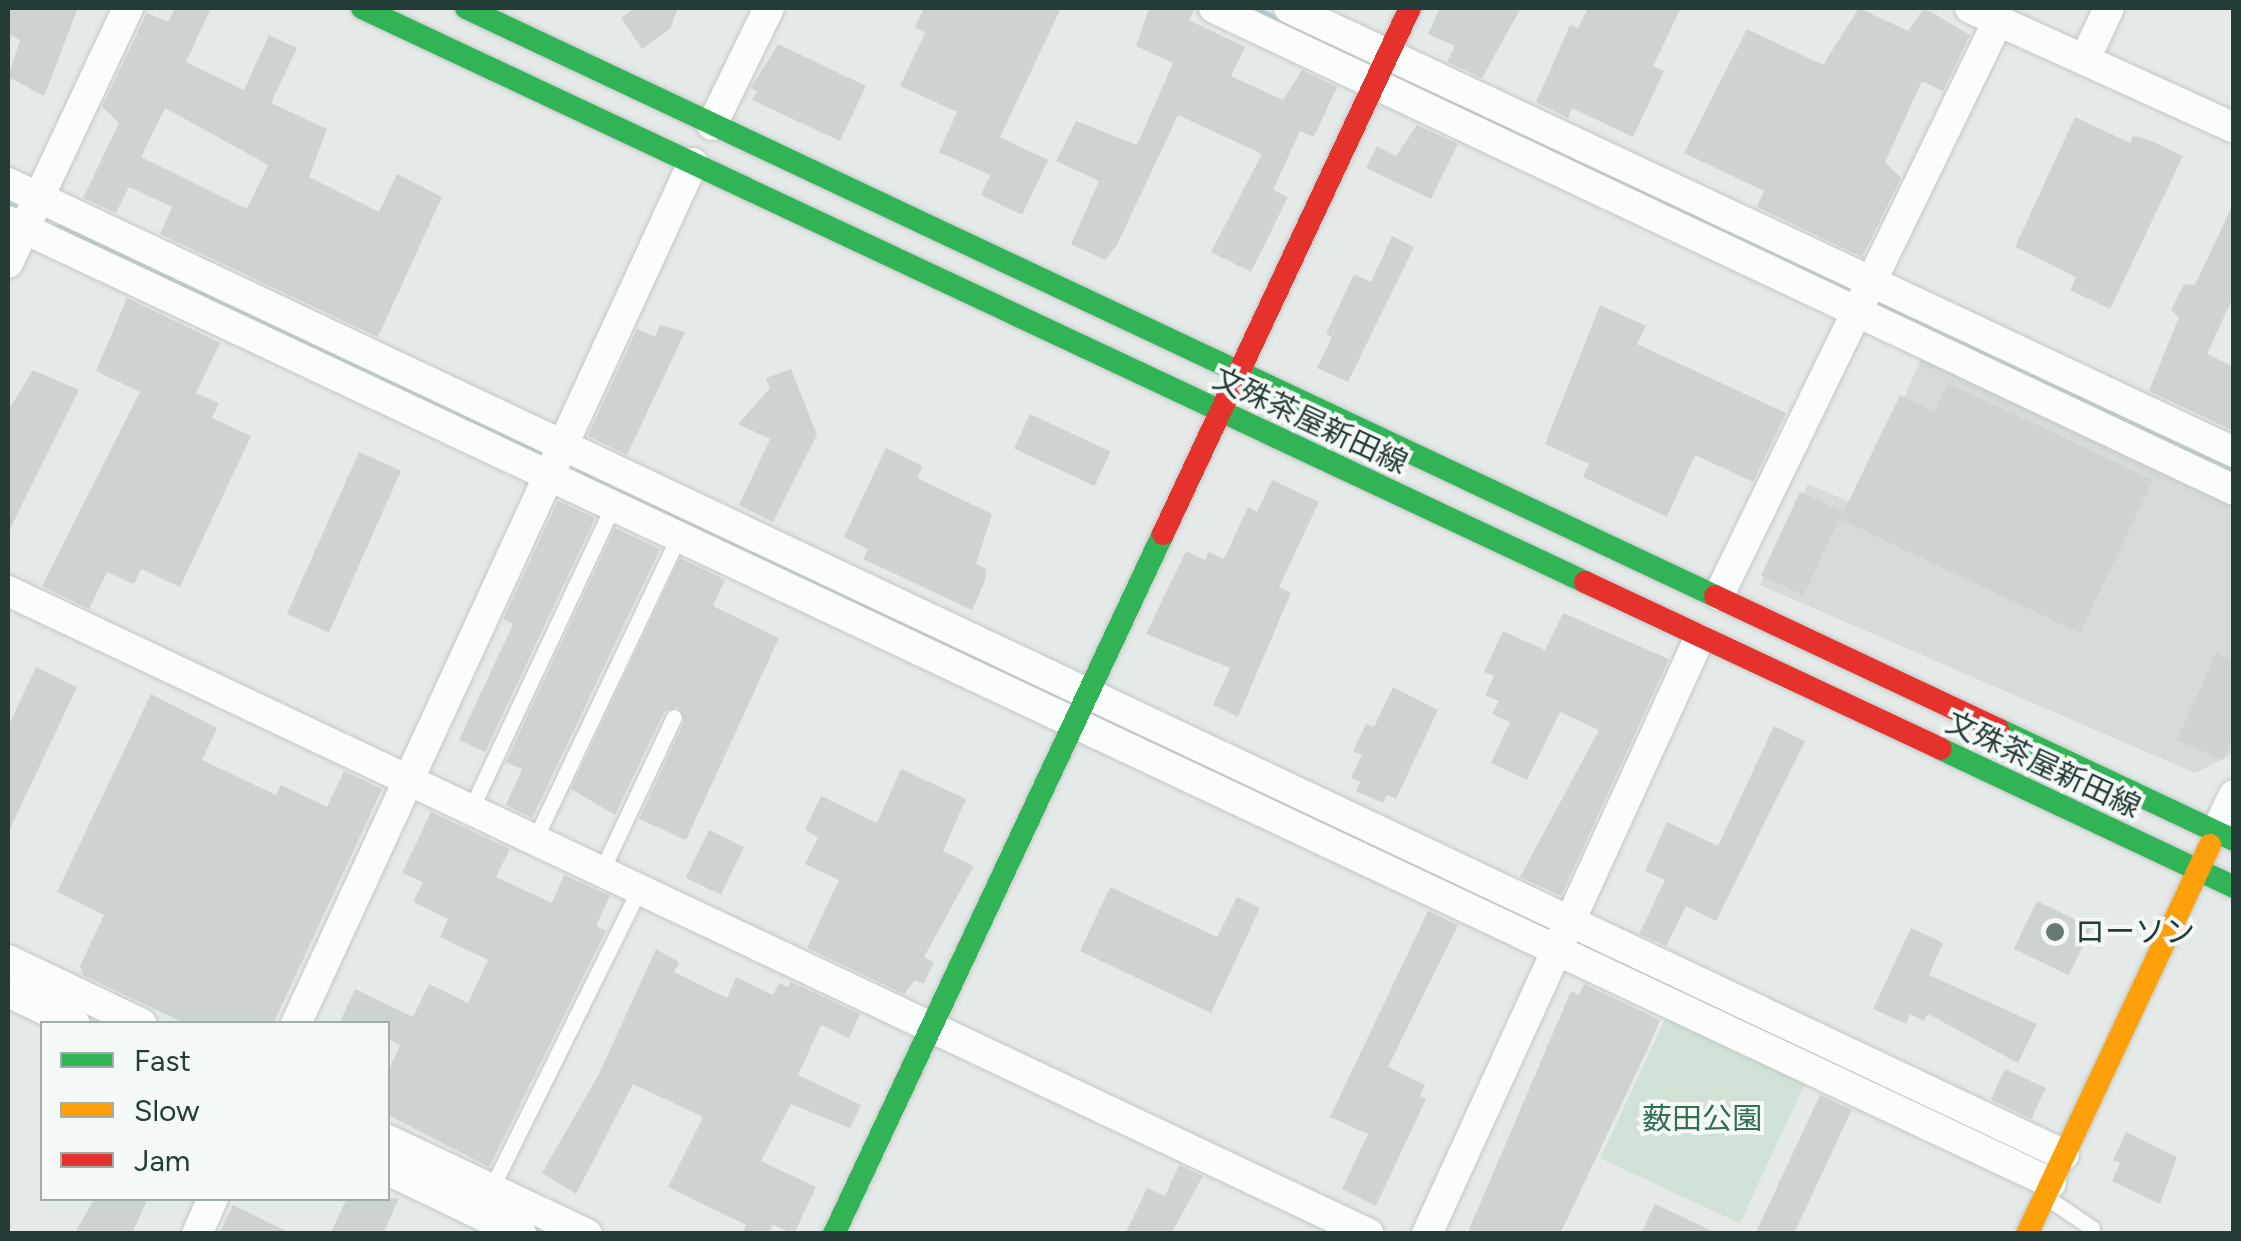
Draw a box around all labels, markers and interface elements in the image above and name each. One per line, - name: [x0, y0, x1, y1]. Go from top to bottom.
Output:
- street label: 文殊茶屋新田線: [1207, 360, 1413, 482]
- street label: 文殊茶屋新田線: [1940, 704, 2146, 826]
- place label: ローソン: [2075, 914, 2195, 950]
- marker: ローソン: [2044, 921, 2066, 943]
- legend: [40, 1021, 390, 1201]
- text: Fast: [134, 1042, 191, 1079]
- text: Slow: [134, 1092, 200, 1129]
- park label: 薮田公園: [1642, 1101, 1762, 1137]
- text: Jam: [134, 1142, 190, 1179]

